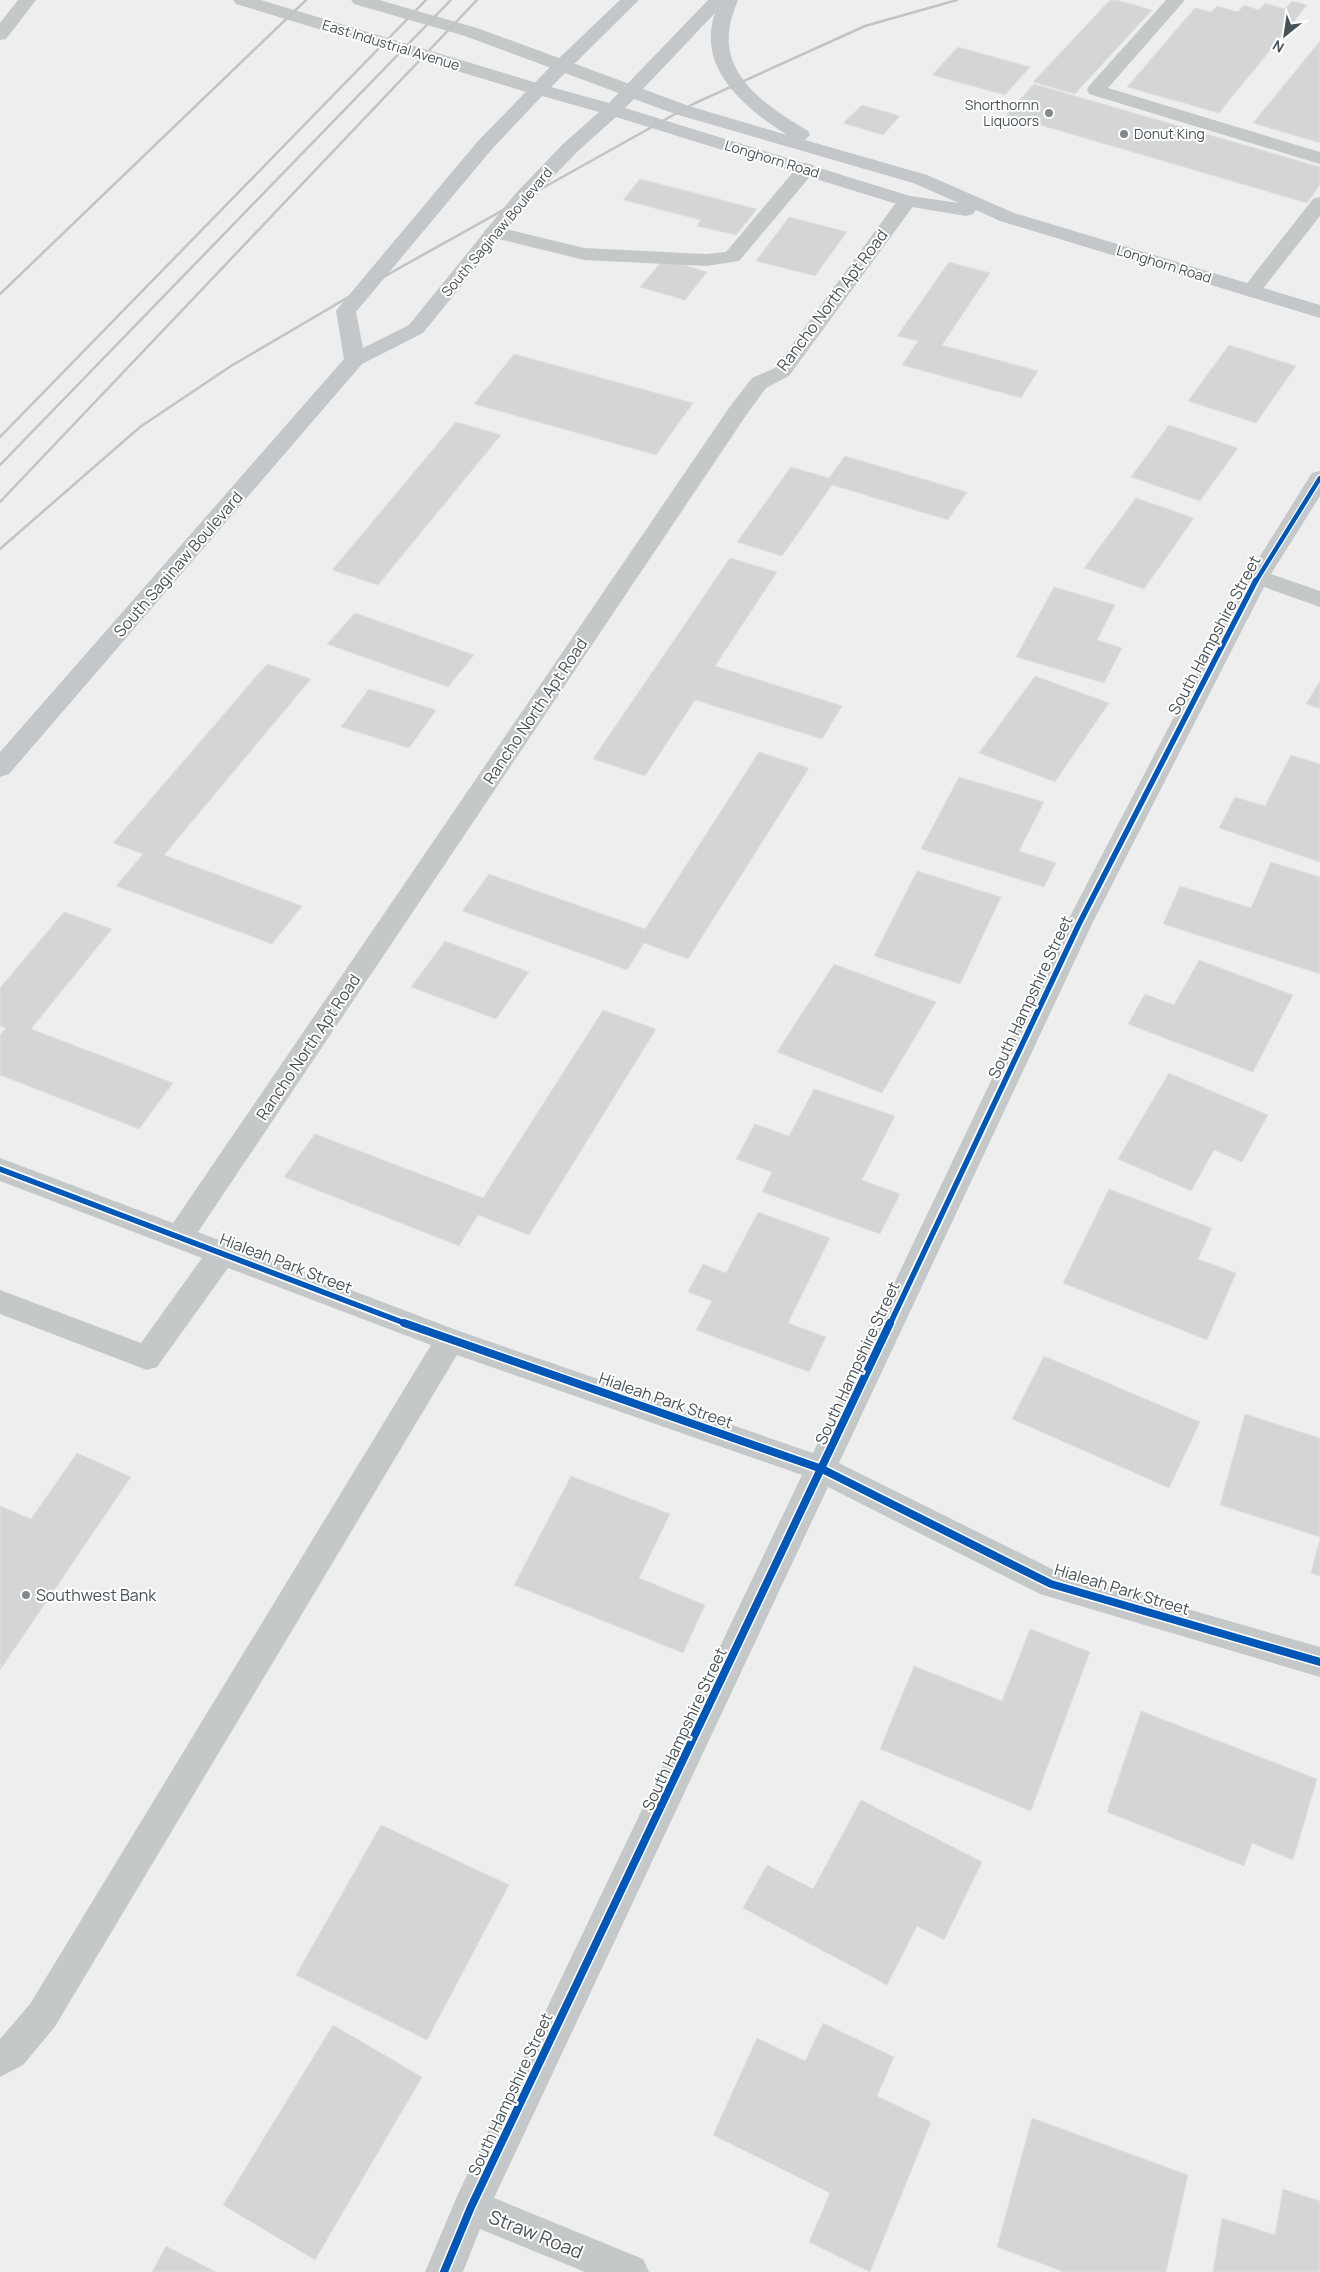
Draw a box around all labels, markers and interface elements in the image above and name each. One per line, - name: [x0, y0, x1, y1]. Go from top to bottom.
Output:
- north arrow: [1260, 10, 1310, 60]
- street label: East Industrial Avenue: [320, 15, 462, 74]
- text: N: [1269, 36, 1287, 57]
- place label: Shorthornn Liquoors: [965, 95, 1039, 130]
- marker: Shorthornn Liquoors: [1043, 107, 1055, 119]
- place label: Donut King: [1134, 124, 1205, 143]
- marker: Donut King: [1118, 128, 1130, 140]
- street label: Longhorn Road: [723, 135, 822, 182]
- street label: South Saginaw Boulevard: [437, 163, 556, 300]
- street label: Rancho North Apt Road: [771, 225, 893, 375]
- street label: Longhorn Road: [1115, 240, 1214, 287]
- street label: South Saginaw Boulevard: [108, 486, 248, 642]
- street label: South Hampshire Street: [1163, 551, 1265, 719]
- street label: Rancho North Apt Road: [478, 634, 592, 788]
- street label: South Hampshire Street: [983, 912, 1077, 1082]
- street label: Rancho North Apt Road: [251, 970, 365, 1124]
- street label: Hialeah Park Street: [217, 1228, 355, 1298]
- street label: South Hampshire Street: [810, 1278, 904, 1448]
- street label: Hialeah Park Street: [596, 1367, 736, 1433]
- street label: Hialeah Park Street: [1052, 1558, 1192, 1620]
- place label: Southwest Bank: [36, 1584, 157, 1606]
- marker: Southwest Bank: [20, 1589, 32, 1601]
- street label: South Hampshire Street: [637, 1644, 731, 1814]
- street label: South Hampshire Street: [463, 2009, 557, 2179]
- street label: Straw Road: [485, 2203, 587, 2265]

